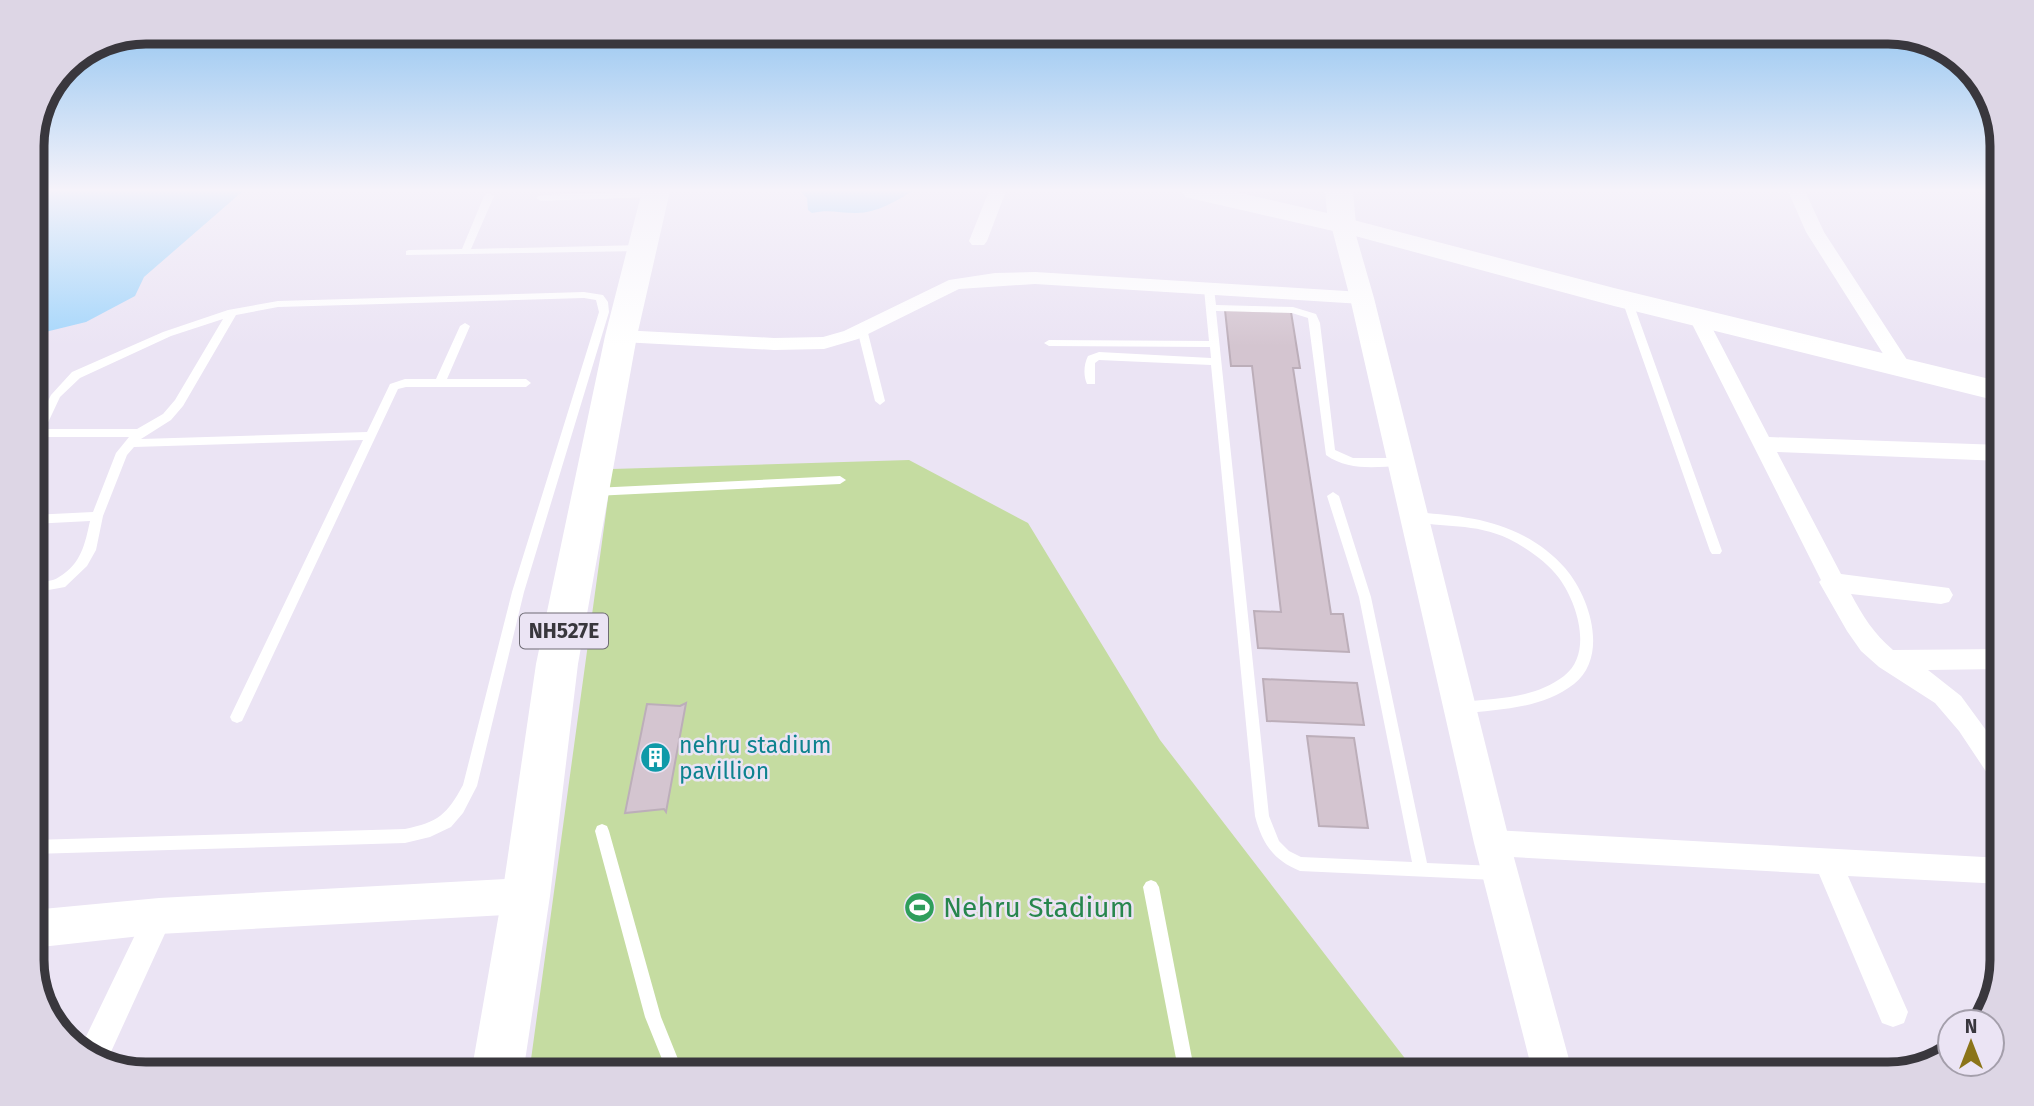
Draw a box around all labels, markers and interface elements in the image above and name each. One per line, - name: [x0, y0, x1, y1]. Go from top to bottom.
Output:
- road number: NH527E: [520, 614, 608, 648]
- place label: nehru stadium pavillion: [679, 731, 832, 785]
- building icon: nehru stadium pavillion: [639, 741, 673, 775]
- sports icon: Nehru Stadium: [903, 890, 937, 924]
- place label: Nehru Stadium: [943, 891, 1134, 924]
- north arrow: [1936, 1008, 2006, 1078]
- text: N: [1965, 1015, 1977, 1038]

